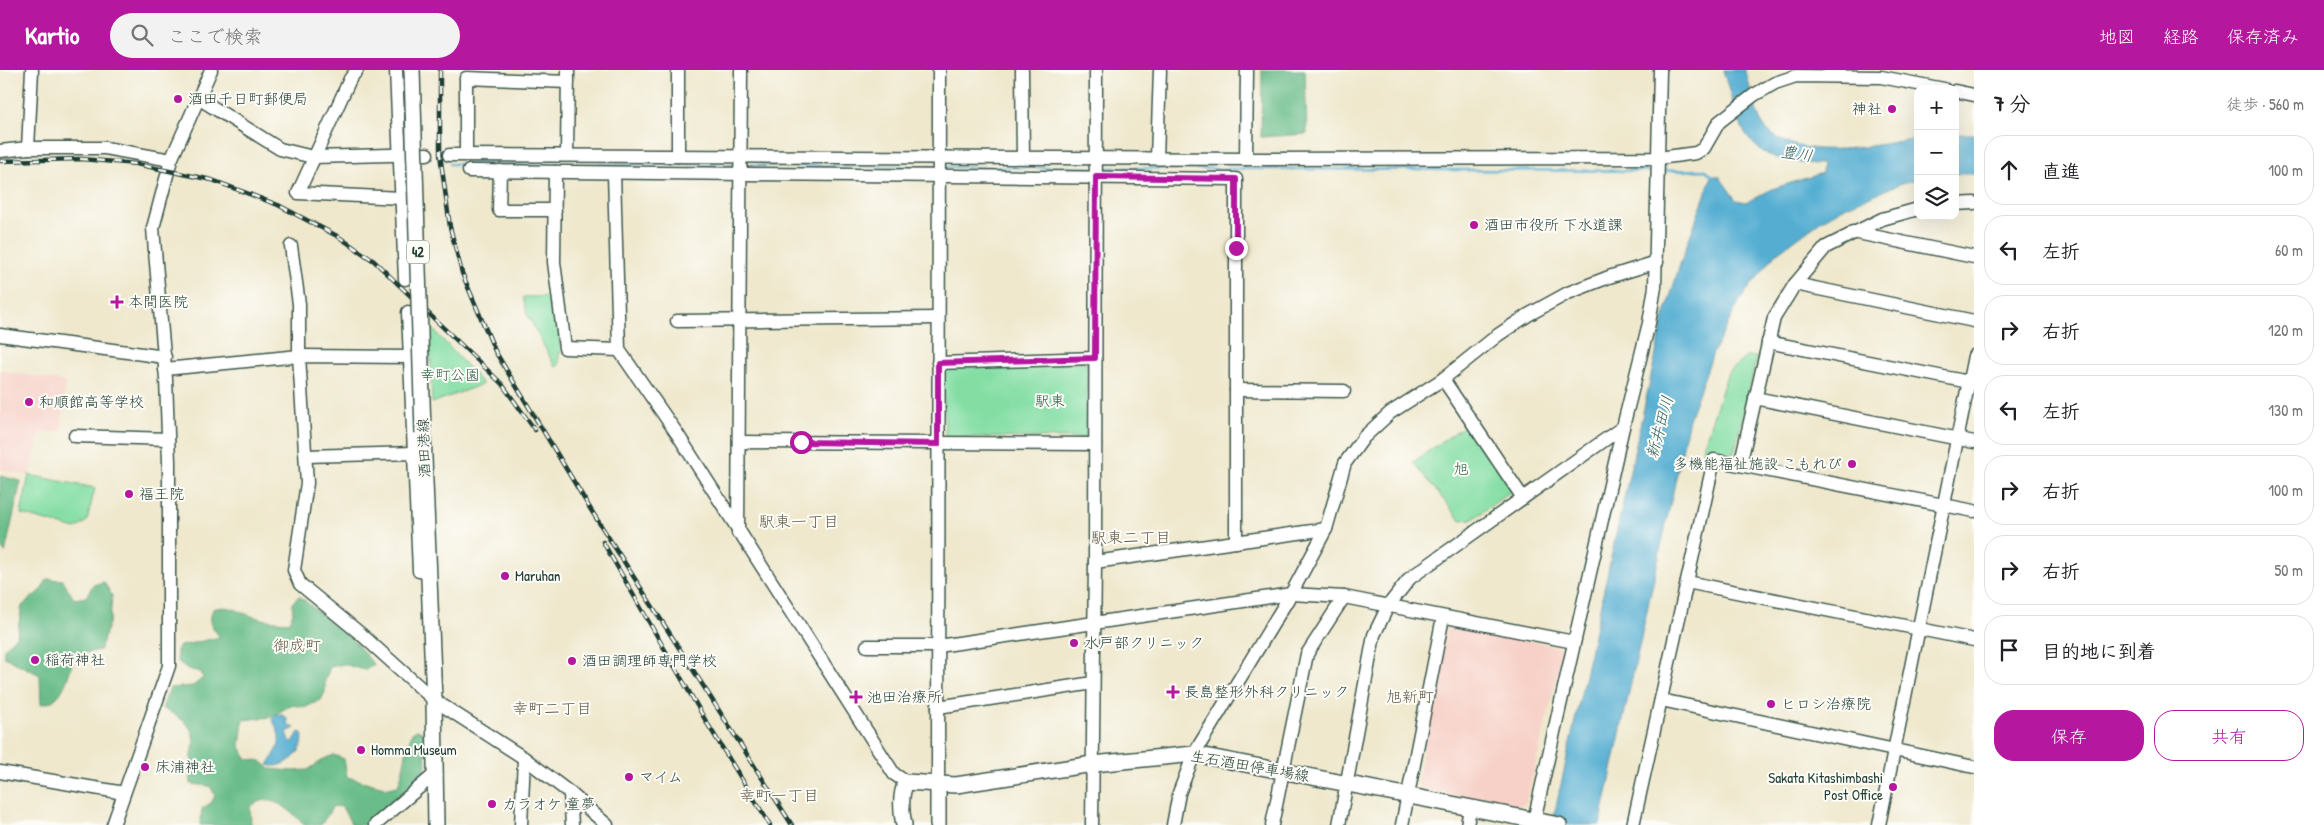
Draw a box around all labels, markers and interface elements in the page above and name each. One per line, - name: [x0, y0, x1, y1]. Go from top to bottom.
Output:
- search box: [110, 13, 460, 58]
- text: Kartio: [25, 19, 80, 51]
- icon: search: [128, 21, 156, 49]
- text: ここで検索: [168, 23, 263, 49]
- text: 地図: [2099, 24, 2135, 49]
- text: 経路: [2163, 24, 2199, 49]
- text: 保存済み: [2227, 24, 2299, 49]
- map controls: [1914, 85, 1959, 220]
- button: +: [1914, 85, 1959, 130]
- place label: 酒田千日町郵便局: [188, 88, 308, 109]
- text: 7 分: [1994, 89, 2030, 118]
- marker: 酒田千日町郵便局: [172, 93, 184, 105]
- text: 徒歩 · 560 m: [2227, 93, 2304, 115]
- place label: 神社: [1852, 98, 1882, 119]
- marker: 神社: [1886, 103, 1898, 115]
- button: −: [1914, 130, 1959, 175]
- water label: 豊川: [1779, 140, 1815, 166]
- icon: ahead: [1995, 156, 2023, 184]
- text: 直進: [2042, 158, 2080, 184]
- text: 100 m: [2268, 159, 2303, 181]
- button: layers: [1914, 175, 1959, 220]
- place label: 酒田市役所 下水道課: [1484, 214, 1622, 235]
- marker: 酒田市役所 下水道課: [1468, 219, 1480, 231]
- icon: left: [1995, 236, 2023, 264]
- route end: [1225, 237, 1248, 260]
- text: 左折: [2042, 238, 2080, 264]
- text: 60 m: [2275, 239, 2303, 261]
- road number: 42: [407, 240, 429, 263]
- place label: 本間医院: [128, 291, 188, 312]
- marker: 本間医院: [110, 295, 124, 309]
- icon: right: [1995, 316, 2023, 344]
- text: 右折: [2042, 318, 2080, 344]
- text: 120 m: [2268, 319, 2303, 341]
- park label: 幸町公園: [420, 364, 480, 385]
- park label: 駅東: [1035, 390, 1065, 411]
- place label: 和順館高等学校: [39, 391, 144, 412]
- water label: 新井田川: [1640, 393, 1678, 461]
- marker: 和順館高等学校: [23, 396, 35, 408]
- icon: left: [1995, 396, 2023, 424]
- text: 左折: [2042, 398, 2080, 424]
- text: 130 m: [2268, 399, 2303, 421]
- street label: 酒田港線: [412, 418, 435, 478]
- route start: [790, 431, 813, 454]
- place label: 多機能福祉施設 こもれび: [1674, 453, 1842, 474]
- park label: 旭: [1453, 458, 1469, 479]
- marker: 多機能福祉施設 こもれび: [1846, 458, 1858, 470]
- icon: right: [1995, 476, 2023, 504]
- text: 右折: [2042, 478, 2080, 504]
- text: 100 m: [2268, 479, 2303, 501]
- place label: 福王院: [139, 483, 184, 504]
- marker: 福王院: [123, 488, 135, 500]
- district label: 駅東一丁目: [759, 510, 839, 532]
- district label: 駅東二丁目: [1091, 526, 1171, 548]
- icon: right: [1995, 556, 2023, 584]
- text: 右折: [2042, 558, 2080, 584]
- text: 50 m: [2275, 559, 2303, 581]
- place label: Maruhan: [515, 565, 561, 586]
- marker: Maruhan: [499, 570, 511, 582]
- place label: 水戸部クリニック: [1084, 632, 1204, 653]
- district label: 御成町: [273, 634, 321, 656]
- icon: arrive: [1995, 636, 2023, 664]
- marker: 水戸部クリニック: [1068, 637, 1080, 649]
- text: 目的地に到着: [2042, 638, 2156, 664]
- place label: 稲荷神社: [45, 649, 105, 670]
- place label: 酒田調理師専門学校: [582, 650, 717, 671]
- marker: 稲荷神社: [29, 654, 41, 666]
- marker: 酒田調理師専門学校: [566, 655, 578, 667]
- place label: 長島整形外科クリニック: [1184, 681, 1349, 702]
- marker: 長島整形外科クリニック: [1166, 685, 1180, 699]
- district label: 旭新町: [1386, 685, 1434, 707]
- place label: 池田治療所: [867, 686, 942, 707]
- marker: 池田治療所: [849, 690, 863, 704]
- place label: ヒロシ治療院: [1781, 693, 1871, 714]
- district label: 幸町二丁目: [512, 697, 592, 719]
- marker: ヒロシ治療院: [1765, 698, 1777, 710]
- button: 保存: [1994, 710, 2144, 761]
- button: 共有: [2154, 710, 2304, 761]
- place label: Homma Museum: [371, 739, 457, 760]
- marker: Homma Museum: [355, 744, 367, 756]
- street label: 生石酒田停車場線: [1189, 745, 1311, 786]
- place label: 床浦神社: [155, 756, 215, 777]
- marker: 床浦神社: [139, 761, 151, 773]
- place label: マイム: [639, 766, 683, 787]
- place label: Sakata Kitashimbashi Post Office: [1768, 767, 1883, 805]
- marker: マイム: [623, 771, 635, 783]
- marker: Sakata Kitashimbashi Post Office: [1887, 781, 1899, 793]
- district label: 幸町一丁目: [739, 784, 819, 806]
- place label: カラオケ 童夢: [502, 793, 595, 814]
- marker: カラオケ 童夢: [486, 798, 498, 810]

